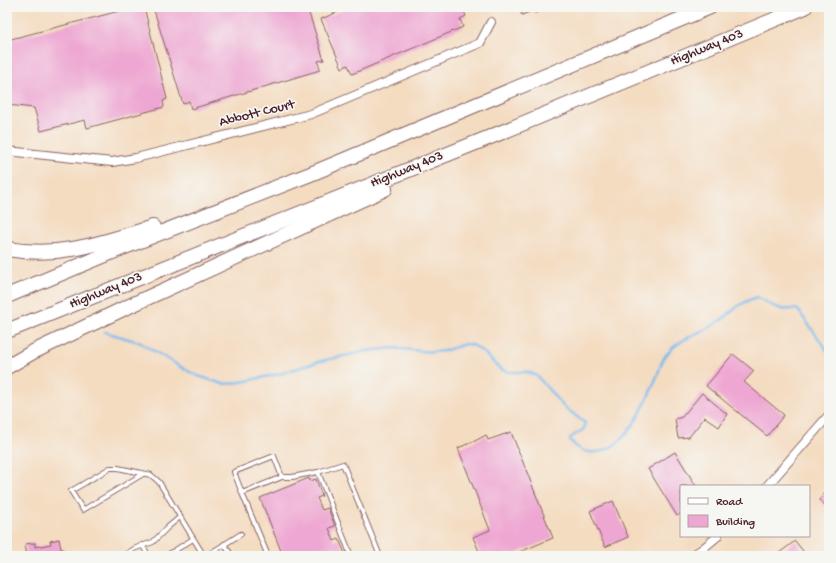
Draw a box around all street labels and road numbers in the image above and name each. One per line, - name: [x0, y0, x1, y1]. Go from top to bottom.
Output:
- street label: Highway 403: [668, 26, 746, 70]
- street label: Abbott Court: [218, 96, 298, 132]
- street label: Highway 403: [368, 148, 446, 192]
- street label: Highway 403: [67, 269, 145, 313]

